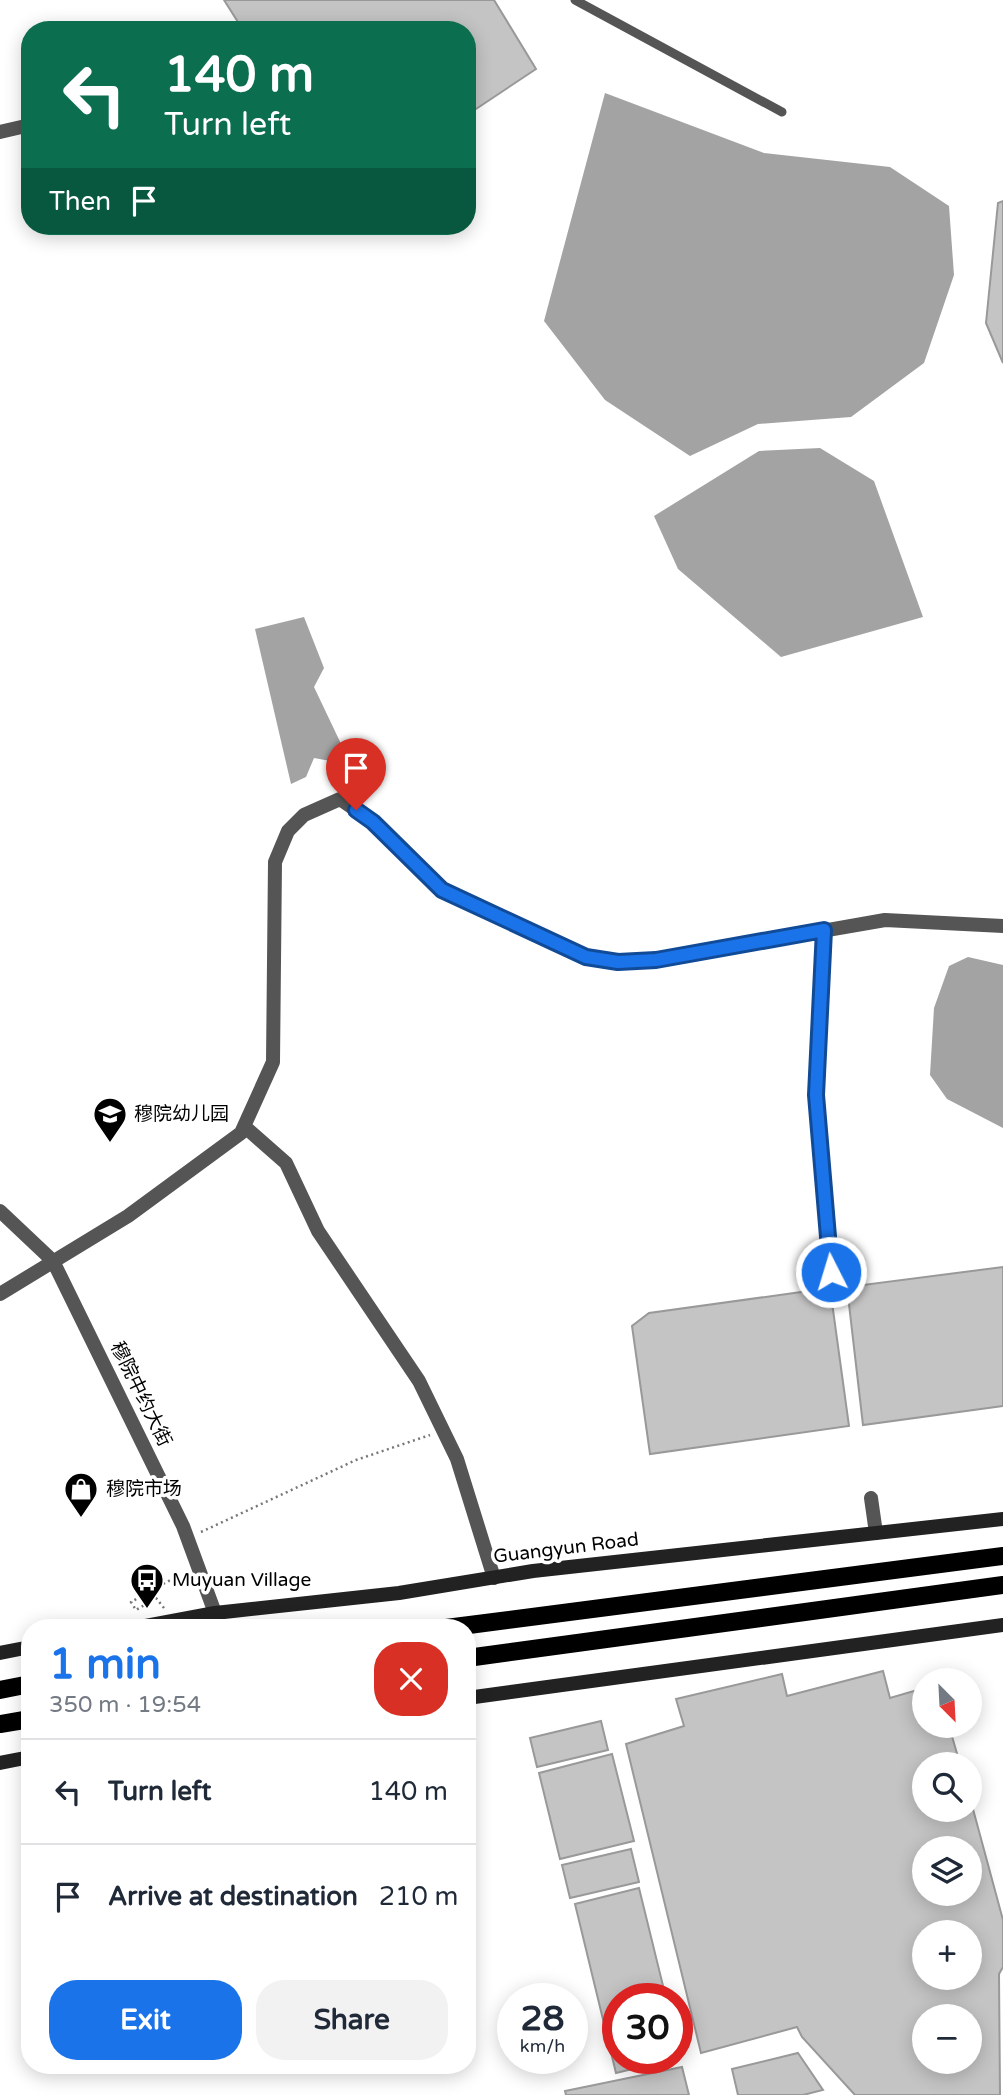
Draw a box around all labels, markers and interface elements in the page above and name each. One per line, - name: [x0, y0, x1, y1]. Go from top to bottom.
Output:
- text: 140 m: [164, 46, 314, 105]
- icon: left: [49, 49, 140, 140]
- text: Turn left: [164, 106, 291, 144]
- icon: arrive: [125, 182, 163, 220]
- text: Then: [49, 186, 111, 217]
- pin: [326, 738, 386, 810]
- icon: arrive: [337, 749, 375, 787]
- school or university icon: 穆院幼儿园: [91, 1095, 129, 1144]
- place label: 穆院幼儿园: [134, 1103, 229, 1125]
- position arrow: [794, 1235, 868, 1309]
- street label: 穆院中约大街: [106, 1338, 176, 1450]
- shop icon: 穆院市场: [62, 1470, 100, 1519]
- place label: 穆院市场: [106, 1478, 182, 1500]
- street label: Guangyun Road: [492, 1528, 640, 1568]
- bus stop icon: Muyuan Village: [128, 1561, 166, 1610]
- place label: Muyuan Village: [172, 1569, 311, 1591]
- text: 1 min: [49, 1639, 161, 1690]
- button: close: [374, 1642, 448, 1716]
- north arrow: [912, 1668, 982, 1738]
- map controls: [912, 1668, 982, 2074]
- text: 350 m · 19:54: [49, 1691, 201, 1719]
- button: search: [912, 1752, 982, 1822]
- icon: left: [49, 1773, 87, 1811]
- text: Turn left: [108, 1776, 211, 1807]
- text: 140 m: [368, 1776, 448, 1807]
- button: layers: [912, 1836, 982, 1906]
- icon: arrive: [49, 1878, 87, 1916]
- text: Arrive at destination: [108, 1881, 358, 1912]
- text: 210 m: [379, 1881, 458, 1912]
- button: +: [912, 1920, 982, 1990]
- button: Exit: [49, 1980, 242, 2060]
- button: Share: [256, 1980, 448, 2060]
- speed limit sign: 30: [602, 1983, 693, 2074]
- text: 28: [521, 1998, 564, 2040]
- button: −: [912, 2004, 982, 2074]
- text: km/h: [520, 2035, 565, 2057]

